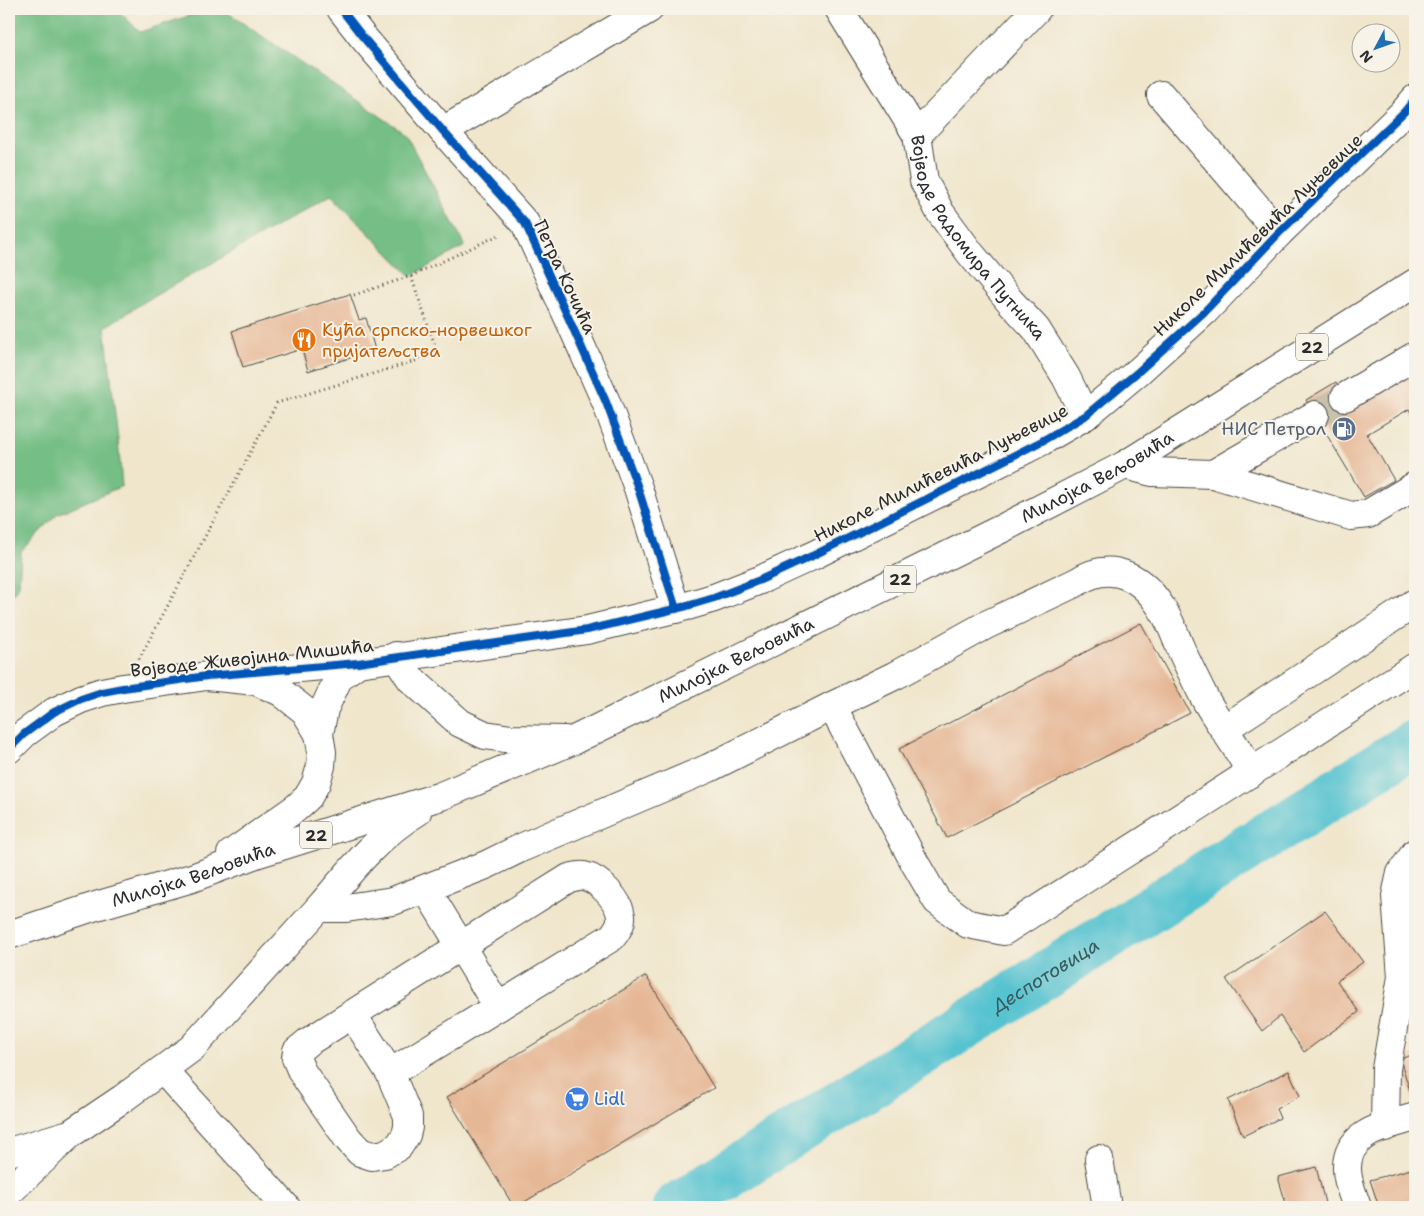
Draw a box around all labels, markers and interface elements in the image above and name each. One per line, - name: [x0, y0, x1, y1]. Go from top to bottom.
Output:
- north arrow: [1352, 22, 1402, 72]
- text: N: [1356, 46, 1377, 67]
- street label: Николе Милићевића Луњевице: [1148, 128, 1368, 342]
- street label: Војводе Радомира Путника: [905, 133, 1052, 344]
- street label: Петра Кочића: [528, 216, 602, 338]
- place label: Кућа српско-норвешког пријатељства: [322, 318, 532, 363]
- restaurant icon: Кућа српско-норвешког пријатељства: [291, 327, 317, 353]
- road number: 22: [1296, 334, 1328, 361]
- street label: Николе Милићевића Луњевице: [810, 398, 1072, 548]
- fuel station icon: НИС Петрол: [1331, 416, 1357, 442]
- place label: НИС Петрол: [1221, 417, 1326, 441]
- street label: Милојка Вељовића: [1017, 425, 1178, 529]
- road number: 22: [884, 566, 916, 592]
- street label: Милојка Вељовића: [654, 611, 818, 709]
- street label: Војводе Живојина Мишића: [129, 633, 375, 683]
- road number: 22: [300, 822, 332, 848]
- street label: Милојка Вељовића: [109, 837, 278, 913]
- water label: Деспотовица: [986, 932, 1104, 1019]
- supermarket icon: Lidl: [564, 1086, 590, 1112]
- place label: Lidl: [594, 1087, 626, 1111]

